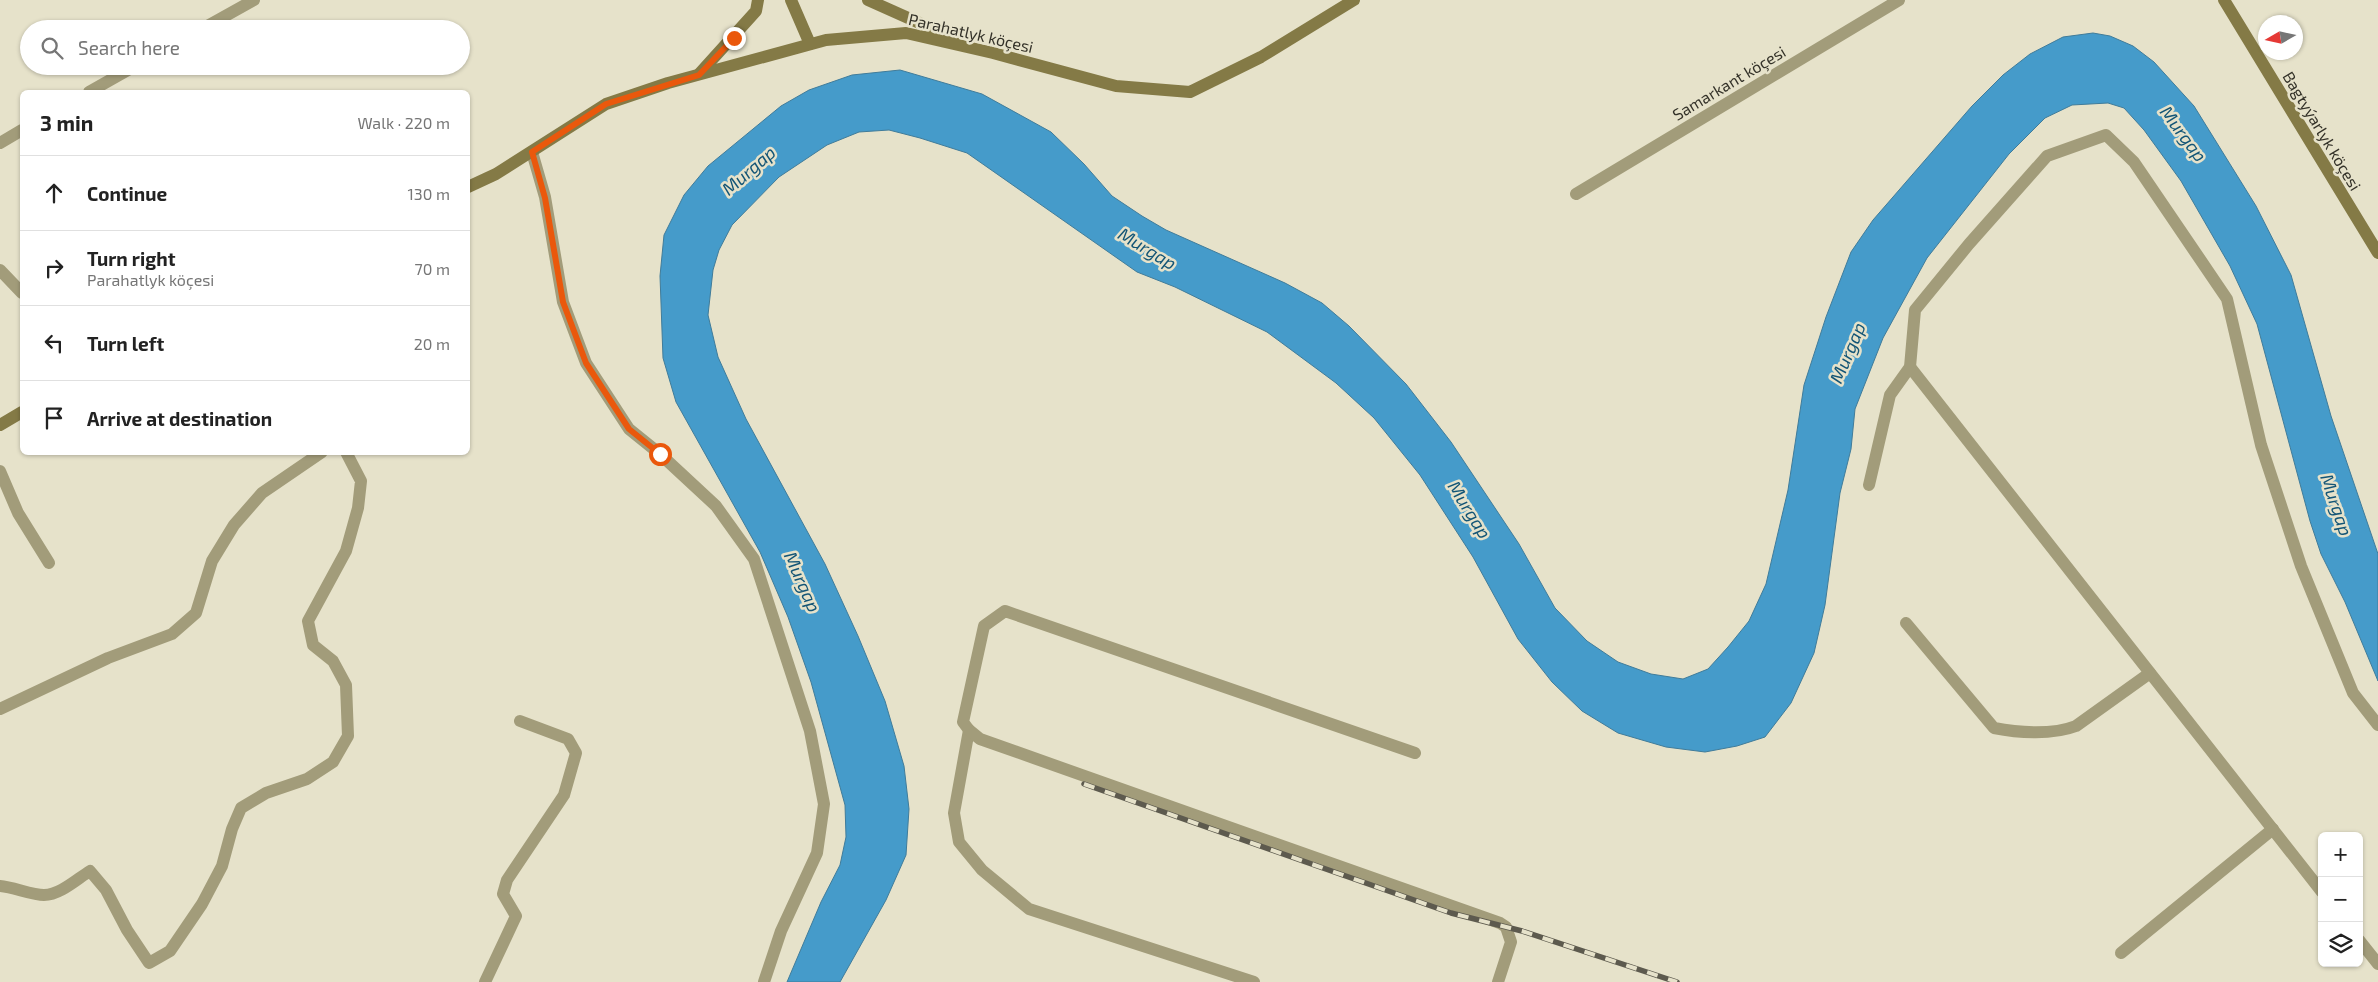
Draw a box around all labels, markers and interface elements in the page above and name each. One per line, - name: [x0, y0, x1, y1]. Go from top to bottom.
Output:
- street label: Parahatlyk köçesi: [907, 9, 1035, 57]
- north arrow: [2258, 15, 2303, 60]
- search box: [20, 20, 470, 75]
- route end: [723, 27, 746, 50]
- icon: search: [38, 34, 66, 62]
- text: Search here: [78, 36, 180, 59]
- street label: Samarkant köçesi: [1669, 41, 1789, 125]
- street label: Bagtyýarlyk köçesi: [2279, 68, 2365, 194]
- water label: Murgap: [2156, 101, 2212, 166]
- text: 3 min: [40, 110, 93, 135]
- text: Walk · 220 m: [357, 113, 450, 132]
- water label: Murgap: [717, 141, 780, 200]
- icon: ahead: [40, 179, 68, 207]
- text: Continue: [87, 182, 167, 205]
- text: 130 m: [408, 184, 450, 203]
- water label: Murgap: [1114, 222, 1181, 274]
- text: Turn right: [87, 247, 175, 270]
- icon: right: [40, 254, 68, 282]
- text: 70 m: [415, 259, 450, 278]
- text: Parahatlyk köçesi: [87, 270, 214, 289]
- water label: Murgap: [1824, 319, 1870, 386]
- icon: left: [40, 329, 68, 357]
- text: Turn left: [87, 332, 164, 355]
- text: 20 m: [414, 334, 450, 353]
- icon: arrive: [40, 404, 68, 432]
- text: Arrive at destination: [87, 407, 272, 430]
- route start: [649, 443, 672, 466]
- water label: Murgap: [2316, 471, 2358, 539]
- water label: Murgap: [1444, 477, 1496, 542]
- water label: Murgap: [780, 548, 826, 615]
- map controls: [2318, 832, 2363, 967]
- button: +: [2318, 832, 2363, 877]
- button: −: [2318, 877, 2363, 922]
- button: layers: [2318, 922, 2363, 967]

